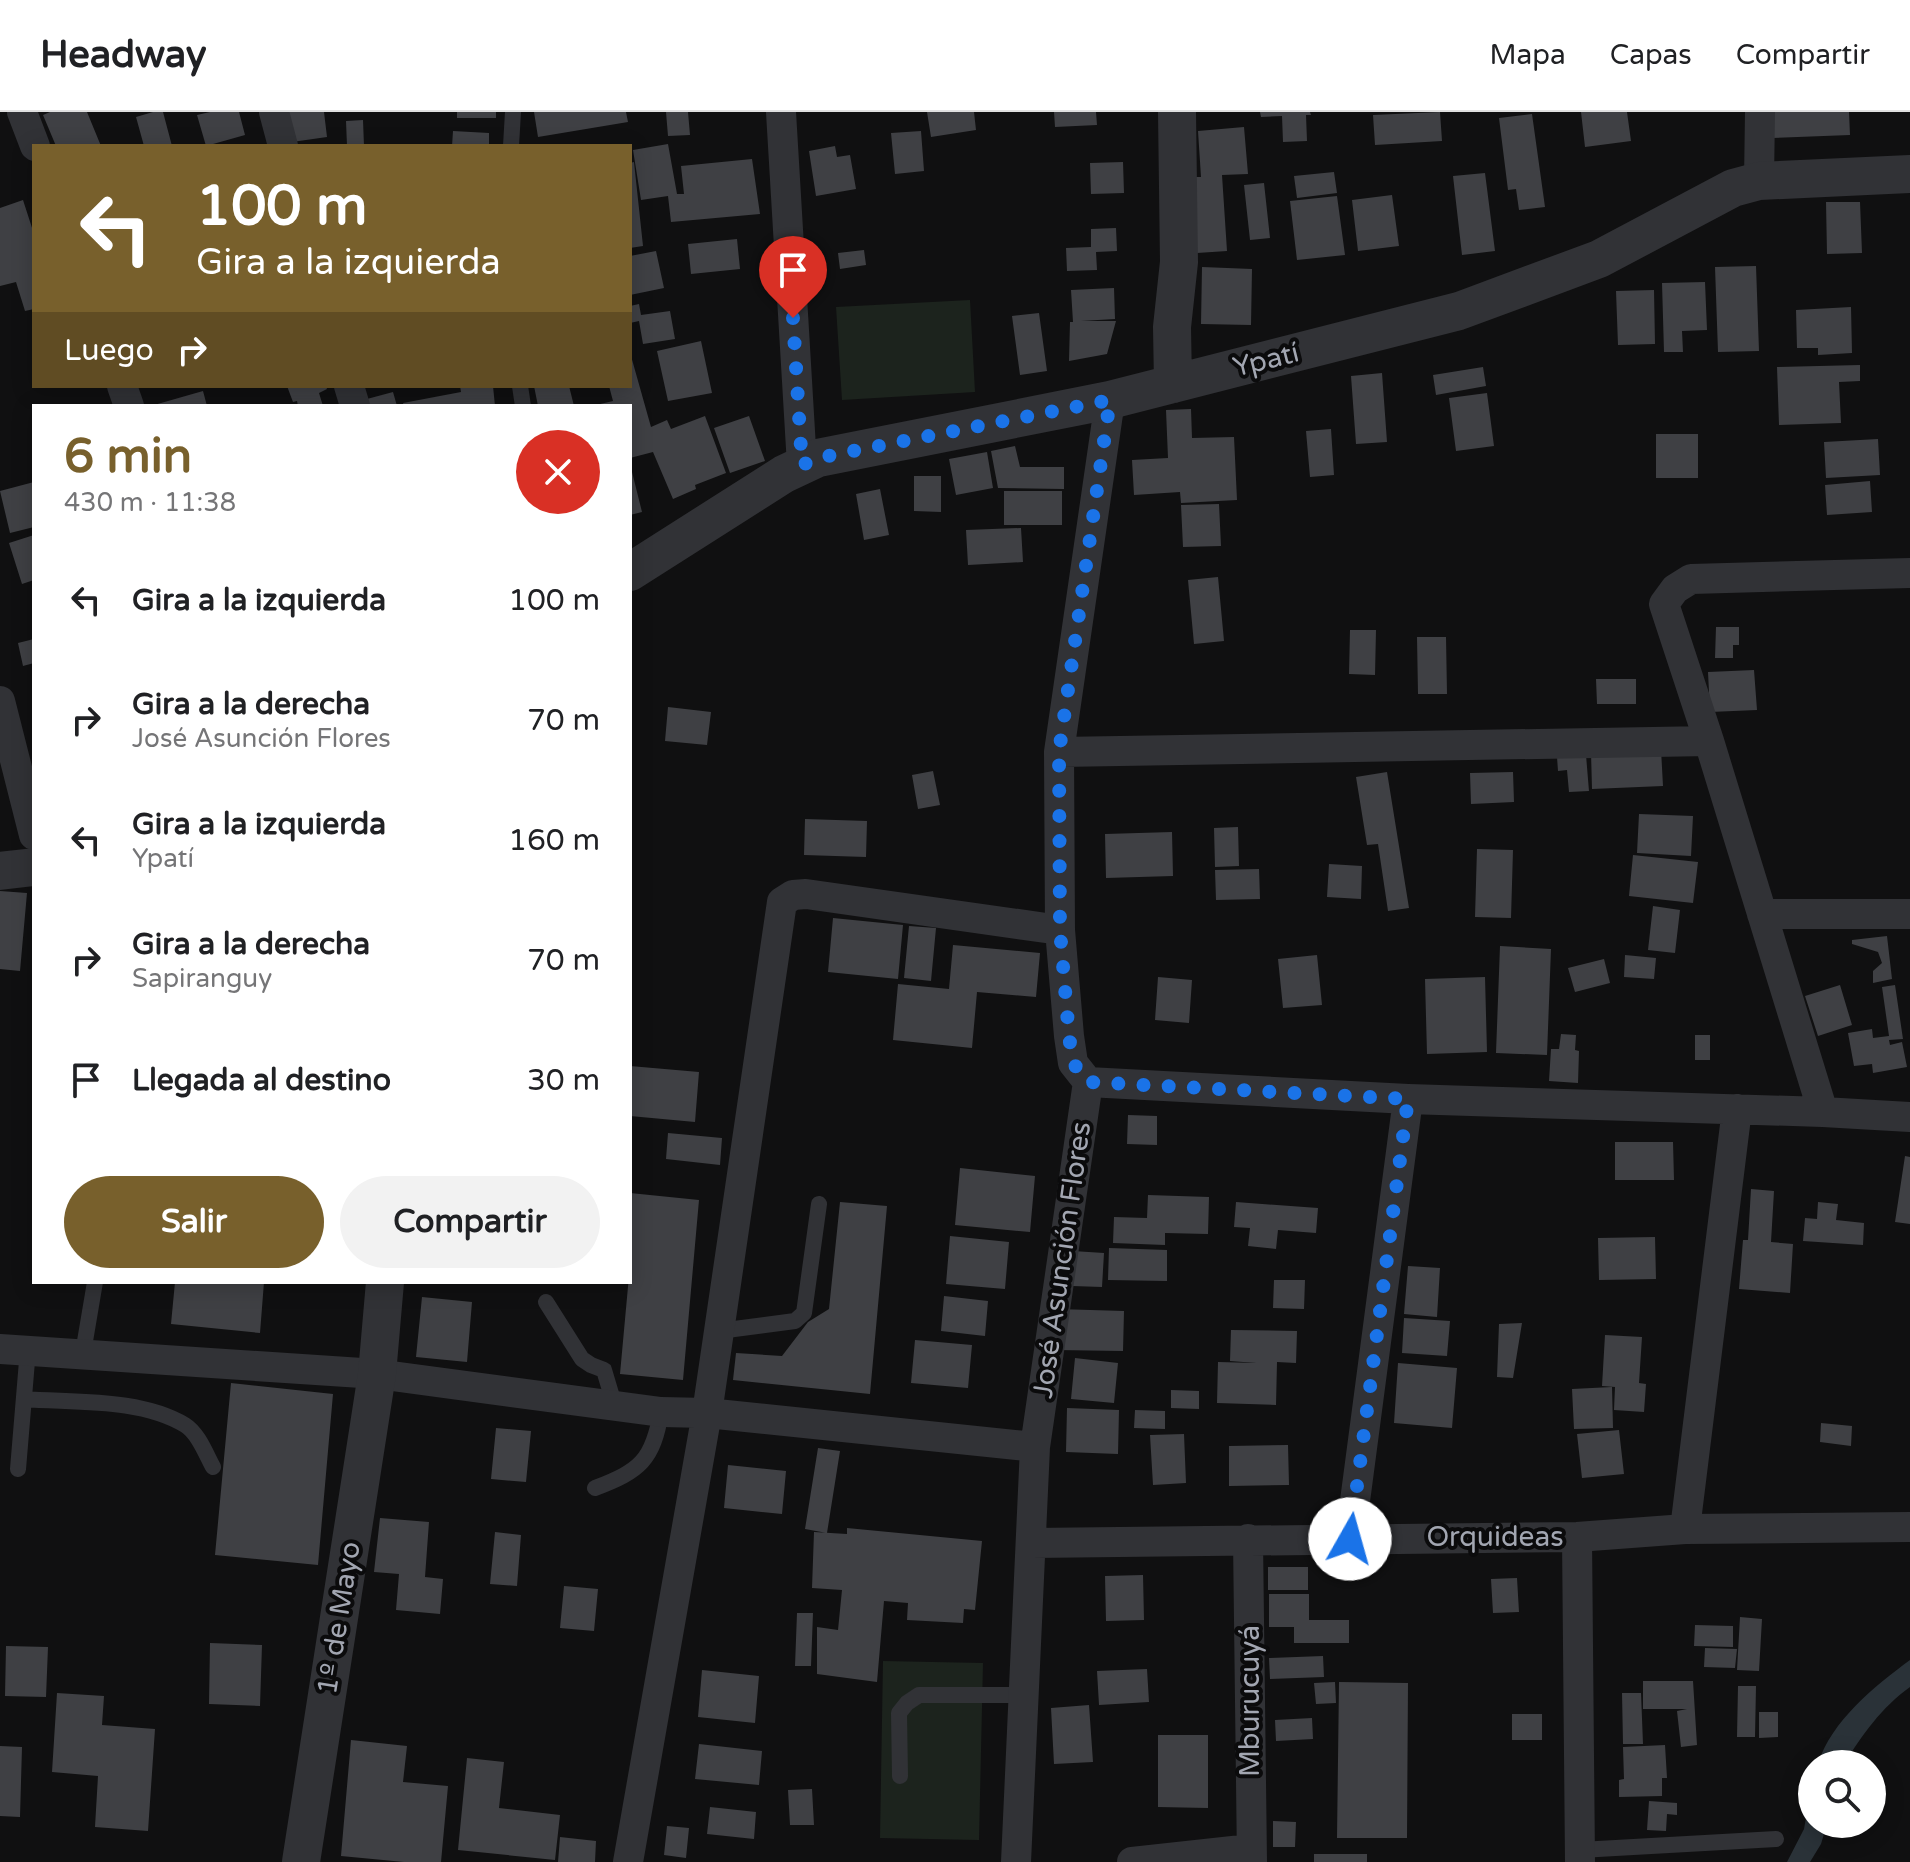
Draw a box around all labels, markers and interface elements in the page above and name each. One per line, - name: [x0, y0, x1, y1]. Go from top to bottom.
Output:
- text: Headway: [40, 32, 206, 78]
- text: Mapa: [1489, 38, 1566, 72]
- text: Capas: [1610, 38, 1692, 72]
- text: Compartir: [1736, 38, 1870, 72]
- text: 100 m: [196, 173, 367, 240]
- icon: left: [64, 176, 168, 280]
- pin: [759, 236, 827, 318]
- text: Gira a la izquierda: [196, 241, 501, 284]
- icon: arrive: [771, 248, 815, 292]
- icon: right: [170, 328, 214, 372]
- text: Luego: [64, 332, 154, 369]
- street label: Ypatí: [1230, 335, 1302, 385]
- text: 6 min: [64, 428, 192, 486]
- button: close: [516, 430, 600, 514]
- text: 430 m · 11:38: [64, 487, 236, 518]
- icon: left: [64, 578, 108, 622]
- text: Gira a la izquierda: [132, 582, 386, 619]
- text: 100 m: [508, 582, 600, 619]
- text: Gira a la derecha: [132, 686, 370, 723]
- icon: right: [64, 698, 108, 742]
- text: 70 m: [527, 702, 600, 739]
- text: José Asunción Flores: [132, 723, 391, 754]
- text: Gira a la izquierda: [132, 806, 386, 843]
- icon: left: [64, 818, 108, 862]
- text: 160 m: [508, 822, 600, 859]
- text: Ypatí: [132, 843, 194, 874]
- text: Gira a la derecha: [132, 926, 370, 963]
- icon: right: [64, 938, 108, 982]
- text: 70 m: [527, 942, 600, 979]
- text: Sapiranguy: [132, 963, 272, 994]
- icon: arrive: [64, 1058, 108, 1102]
- text: Llegada al destino: [132, 1062, 391, 1099]
- text: 30 m: [527, 1062, 600, 1099]
- street label: José Asunción Flores: [1026, 1120, 1098, 1400]
- button: Salir: [64, 1176, 324, 1268]
- button: Compartir: [340, 1176, 600, 1268]
- position arrow: [1308, 1497, 1392, 1581]
- street label: Orquideas: [1426, 1520, 1564, 1554]
- street label: 1º de Mayo: [310, 1539, 368, 1697]
- street label: Mburucuyá: [1233, 1625, 1267, 1777]
- map controls: [1798, 1750, 1886, 1838]
- button: search: [1798, 1750, 1886, 1838]

